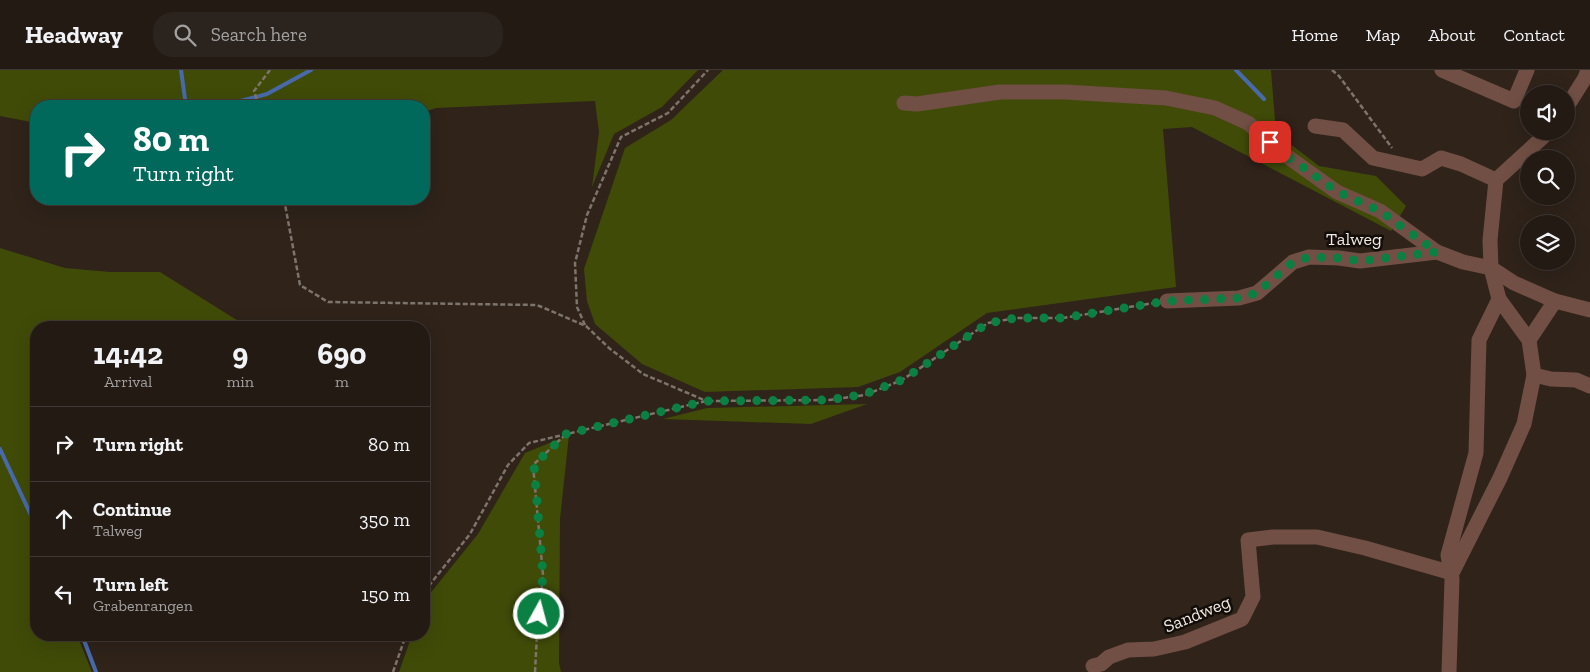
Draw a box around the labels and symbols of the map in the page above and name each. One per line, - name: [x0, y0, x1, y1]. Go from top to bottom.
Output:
- pin: [1249, 121, 1291, 163]
- street label: Talweg: [1326, 228, 1382, 250]
- position arrow: [512, 587, 564, 639]
- street label: Sandweg: [1160, 591, 1234, 637]

